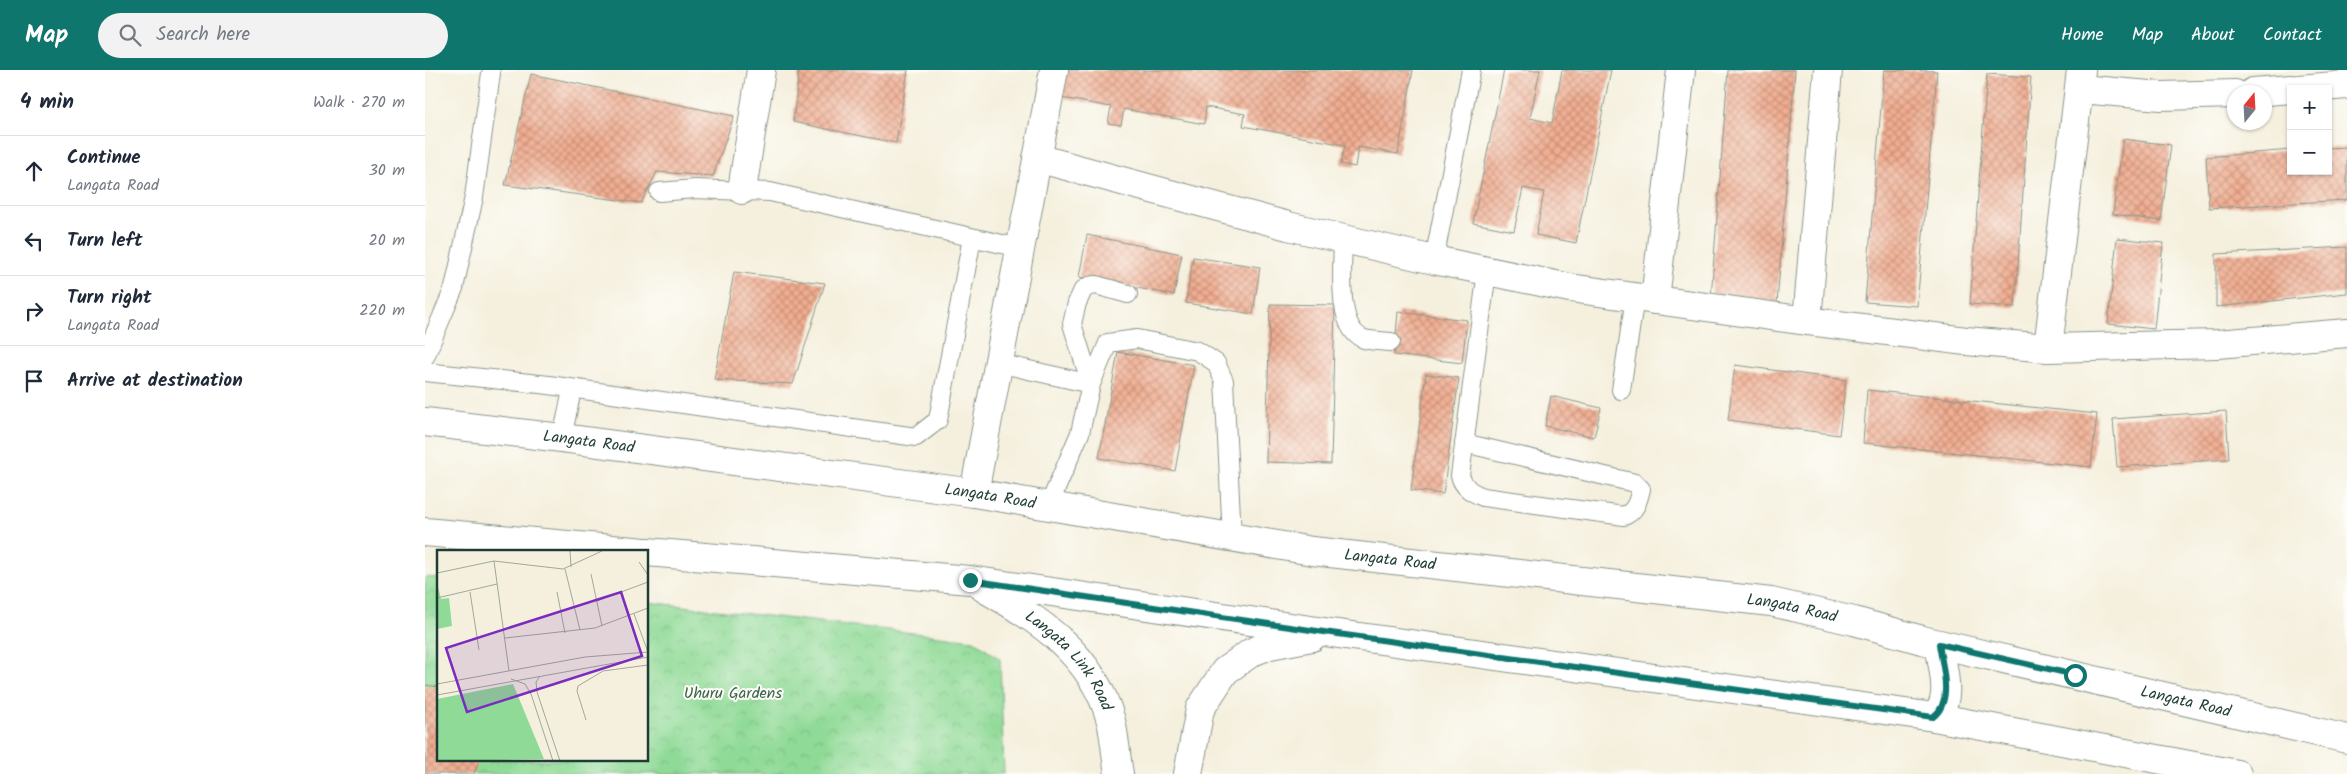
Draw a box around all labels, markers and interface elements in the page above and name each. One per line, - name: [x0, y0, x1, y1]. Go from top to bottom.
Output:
- search box: [98, 13, 448, 58]
- text: Map: [25, 16, 68, 55]
- text: Search here: [156, 20, 250, 50]
- icon: search: [116, 21, 144, 49]
- text: Home: [2061, 21, 2104, 50]
- text: Map: [2132, 21, 2163, 50]
- text: About: [2191, 21, 2235, 50]
- text: Contact: [2263, 21, 2322, 50]
- north arrow: [2227, 85, 2272, 130]
- map controls: [2287, 85, 2332, 175]
- button: +: [2287, 85, 2332, 130]
- text: 4 min: [20, 86, 74, 119]
- text: Walk · 270 m: [313, 90, 405, 115]
- button: −: [2287, 130, 2332, 175]
- text: Continue: [67, 143, 140, 173]
- icon: ahead: [20, 157, 48, 185]
- text: 30 m: [369, 158, 405, 183]
- text: Langata Road: [67, 173, 159, 198]
- text: Turn left: [67, 226, 142, 256]
- icon: left: [20, 227, 48, 255]
- text: 20 m: [369, 228, 405, 253]
- text: Turn right: [67, 283, 152, 313]
- icon: right: [20, 297, 48, 325]
- text: 220 m: [359, 298, 405, 323]
- text: Langata Road: [67, 313, 159, 338]
- text: Arrive at destination: [67, 366, 243, 396]
- icon: arrive: [20, 367, 48, 395]
- street label: Langata Road: [542, 423, 637, 460]
- street label: Langata Road: [943, 477, 1039, 516]
- street label: Langata Road: [1343, 542, 1438, 577]
- inset map: [437, 550, 649, 762]
- route end: [959, 569, 982, 592]
- street label: Langata Road: [1745, 587, 1841, 630]
- street label: Langata Link Road: [1020, 604, 1120, 715]
- route start: [2064, 664, 2087, 687]
- street label: Langata Road: [2138, 679, 2235, 724]
- park label: Uhuru Gardens: [684, 681, 782, 706]

